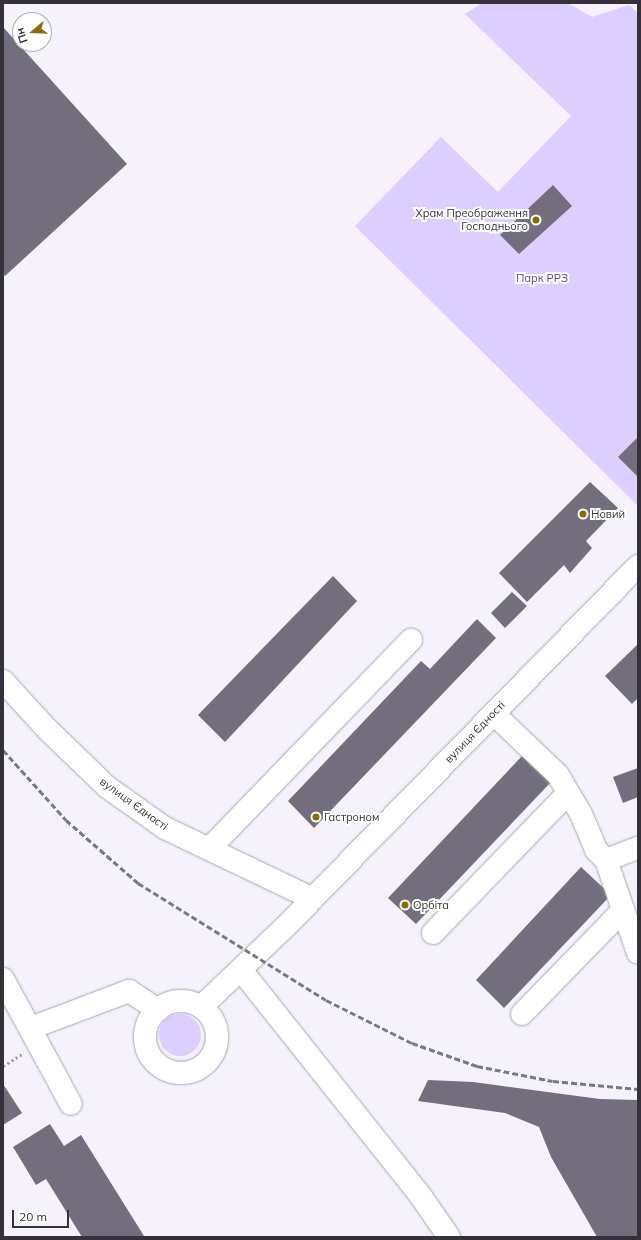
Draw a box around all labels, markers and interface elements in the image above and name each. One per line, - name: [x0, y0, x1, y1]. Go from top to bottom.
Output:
- north arrow: [12, 12, 52, 52]
- text: Пн: [12, 26, 31, 45]
- place label: Храм Преображення Господнього: [416, 207, 528, 233]
- marker: Храм Преображення Господнього: [531, 215, 541, 225]
- park label: Парк РРЗ: [516, 271, 568, 285]
- place label: Новий: [591, 507, 625, 521]
- marker: Новий: [578, 509, 588, 519]
- street label: вулиця Єдності: [442, 698, 508, 766]
- street label: вулиця Єдності: [97, 775, 171, 833]
- place label: Гастроном: [324, 810, 379, 824]
- marker: Гастроном: [311, 812, 321, 822]
- place label: Орбіта: [413, 898, 449, 912]
- marker: Орбіта: [400, 900, 410, 910]
- scale bar: [14, 1202, 71, 1228]
- text: 20 m: [19, 1209, 47, 1224]

